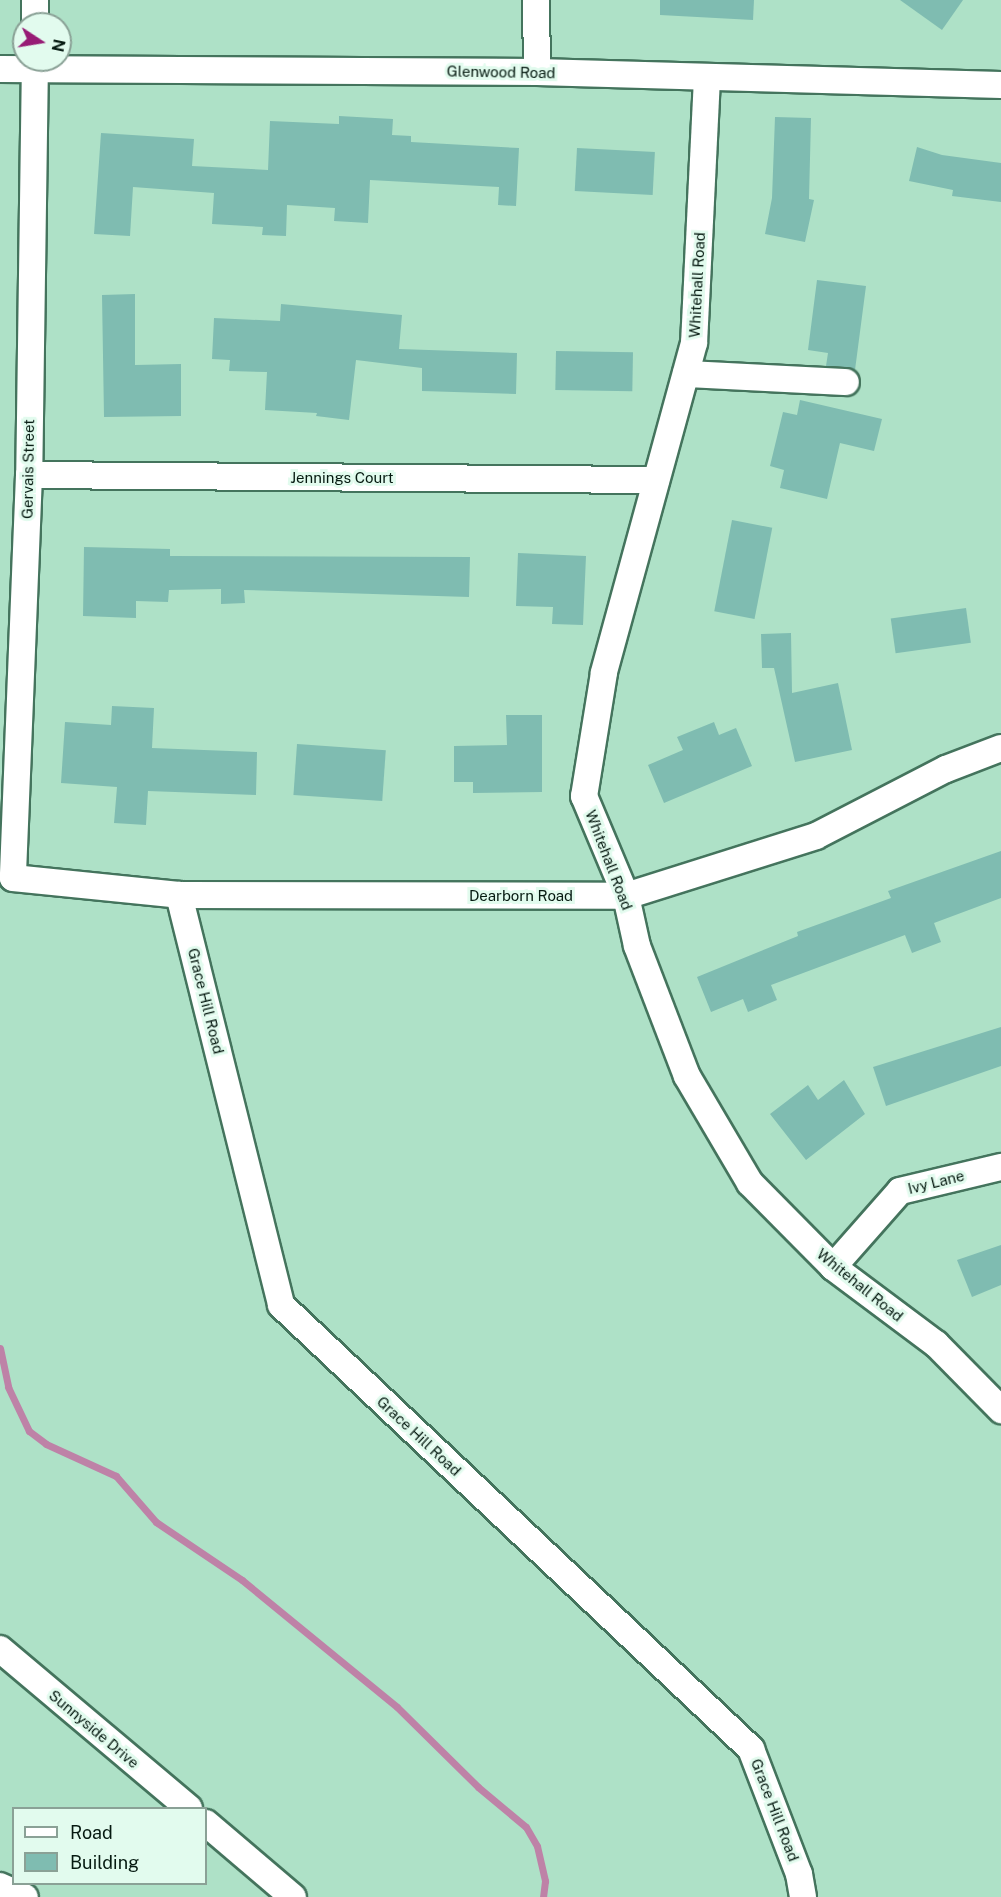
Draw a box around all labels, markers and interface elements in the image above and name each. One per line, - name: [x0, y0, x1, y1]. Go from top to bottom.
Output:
- north arrow: [12, 12, 72, 72]
- text: N: [48, 37, 69, 54]
- street label: Glenwood Road: [447, 62, 555, 82]
- street label: Whitehall Road: [685, 232, 709, 338]
- street label: Gervais Street: [18, 419, 38, 519]
- street label: Jennings Court: [290, 469, 394, 487]
- street label: Whitehall Road: [582, 807, 636, 913]
- street label: Dearborn Road: [469, 887, 573, 905]
- street label: Grace Hill Road: [184, 946, 228, 1056]
- street label: Ivy Lane: [906, 1166, 966, 1198]
- street label: Whitehall Road: [813, 1245, 907, 1325]
- street label: Grace Hill Road: [373, 1392, 465, 1480]
- street label: Sunnyside Drive: [45, 1686, 143, 1772]
- street label: Grace Hill Road: [747, 1756, 803, 1864]
- legend: [12, 1807, 207, 1885]
- text: Road: [70, 1822, 113, 1843]
- text: Building: [70, 1852, 139, 1873]

